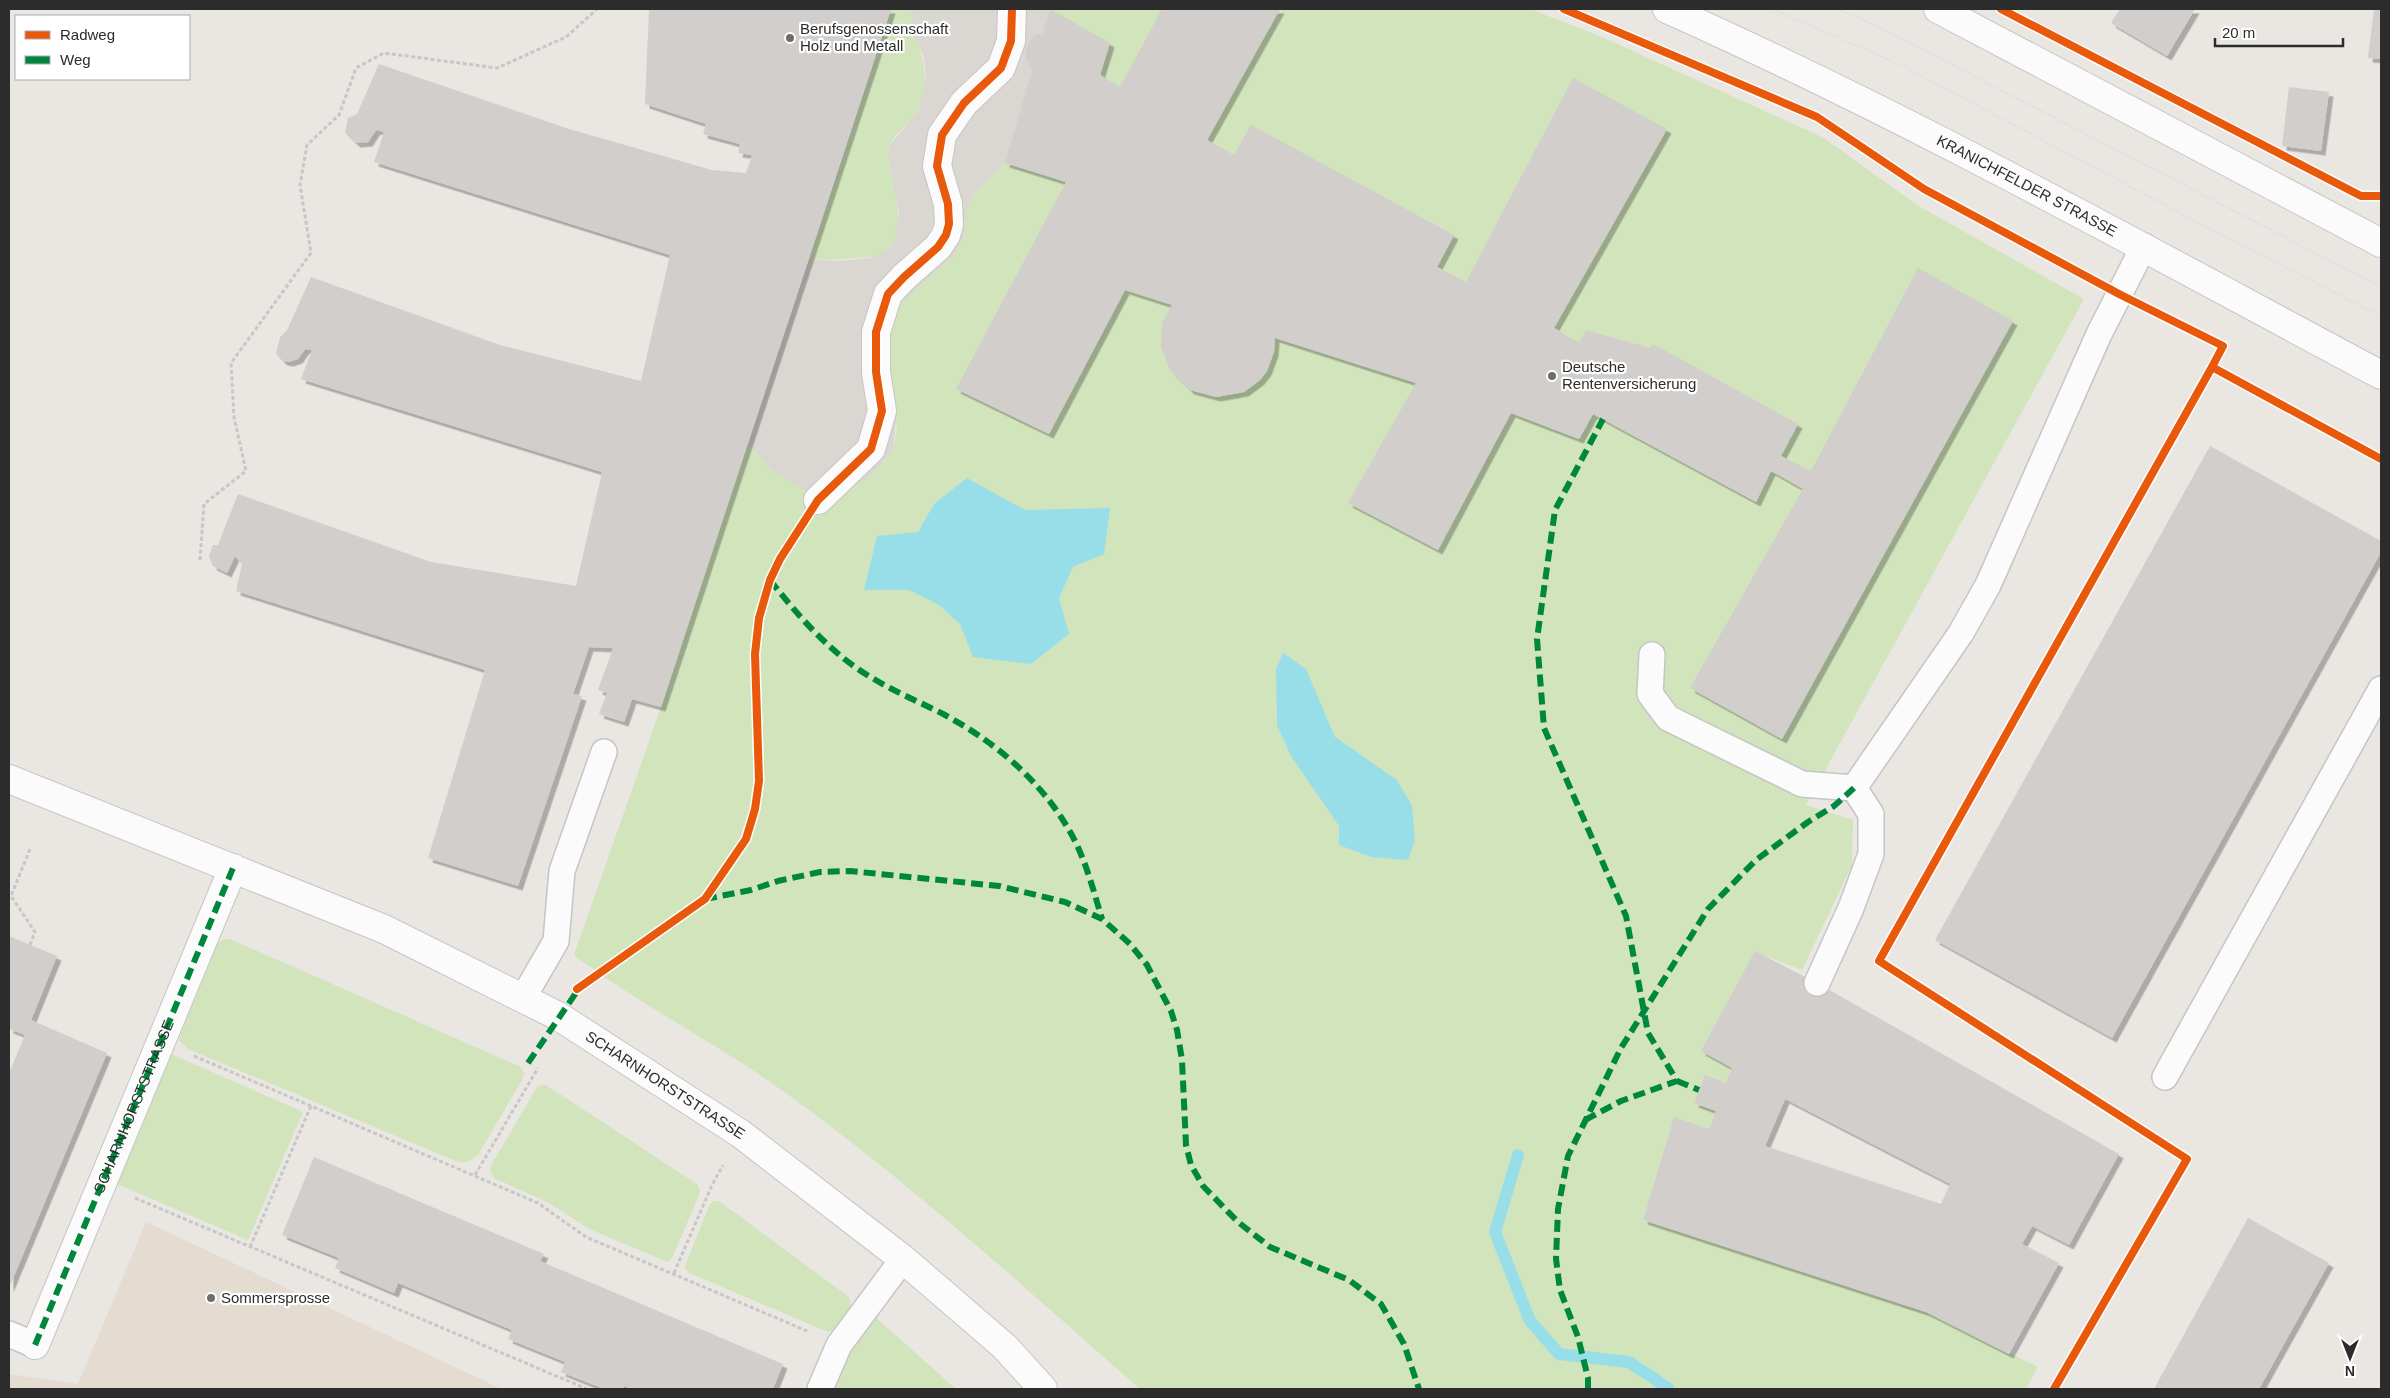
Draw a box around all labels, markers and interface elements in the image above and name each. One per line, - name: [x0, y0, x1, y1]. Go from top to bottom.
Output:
- legend: [15, 15, 190, 80]
- scale bar: [2215, 15, 2342, 47]
- place label: Berufsgenossenschaft Holz und Metall: [800, 20, 949, 54]
- text: 20 m: [2222, 24, 2255, 41]
- text: Radweg: [60, 26, 115, 43]
- marker: Berufsgenossenschaft Holz und Metall: [784, 32, 796, 44]
- text: Weg: [60, 51, 91, 68]
- street label: KRANICHFELDER STRASSE: [1934, 131, 2120, 240]
- place label: Deutsche Rentenversicherung: [1562, 358, 1696, 392]
- marker: Deutsche Rentenversicherung: [1546, 370, 1558, 382]
- street label: SCHARNHORSTSTRASSE: [90, 1017, 177, 1196]
- street label: SCHARNHORSTSTRASSE: [583, 1027, 748, 1142]
- place label: Sommersprosse: [221, 1289, 330, 1306]
- marker: Sommersprosse: [205, 1292, 217, 1304]
- north arrow: [2325, 1333, 2375, 1383]
- text: N: [2345, 1363, 2355, 1379]

